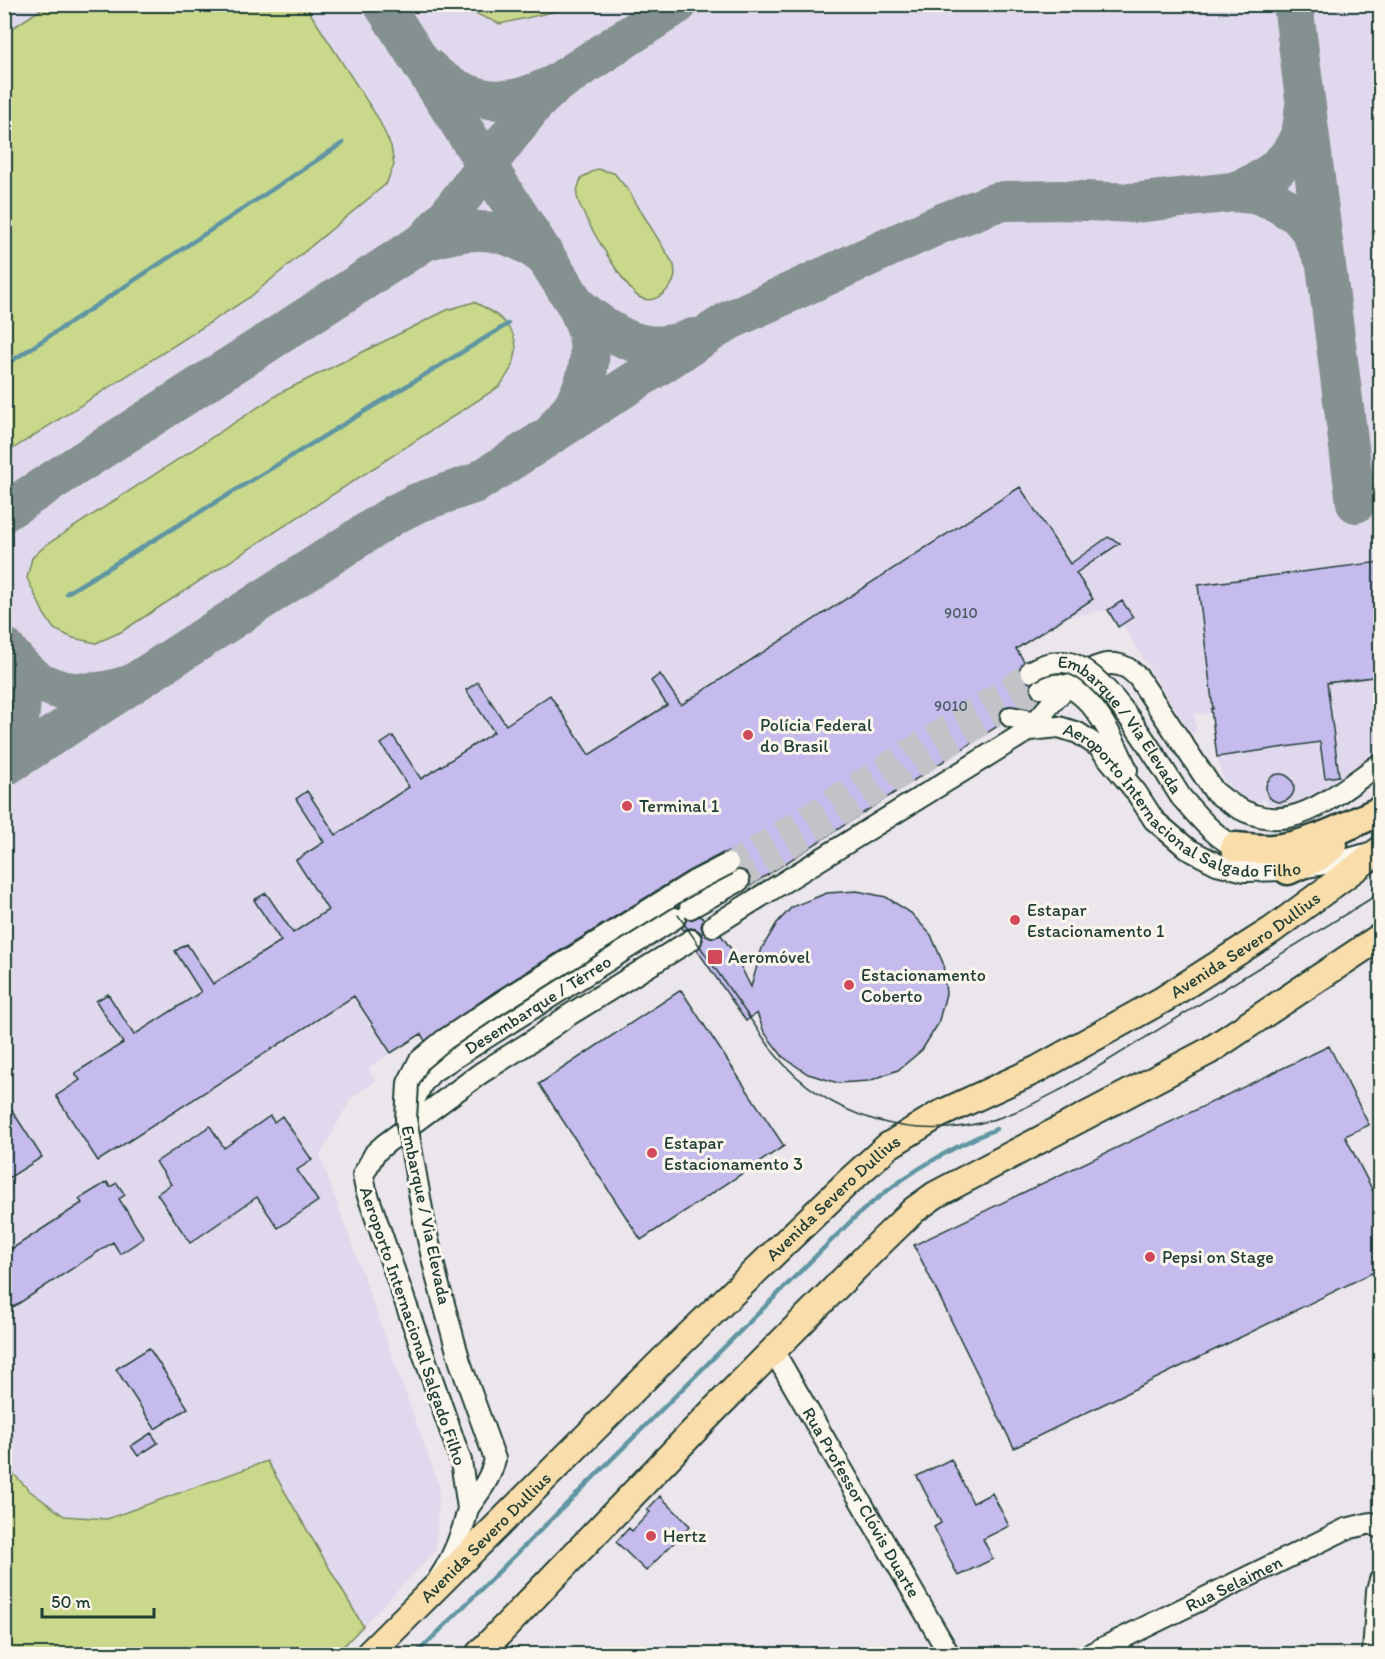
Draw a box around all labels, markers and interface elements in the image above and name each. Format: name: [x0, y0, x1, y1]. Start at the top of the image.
house number: 9010: [944, 604, 978, 622]
street label: Embarque / Via Elevada: [1057, 651, 1187, 798]
house number: 9010: [934, 697, 968, 715]
place label: Polícia Federal do Brasil: [760, 714, 872, 757]
street label: Aeroporto Internacional Salgado Filho: [1061, 718, 1303, 882]
marker: Polícia Federal do Brasil: [741, 728, 755, 742]
place label: Terminal 1: [639, 795, 719, 817]
marker: Terminal 1: [620, 799, 634, 813]
street label: Avenida Severo Dullius: [1166, 887, 1325, 1003]
place label: Estapar Estacionamento 1: [1027, 899, 1164, 942]
marker: Estapar Estacionamento 1: [1008, 913, 1022, 927]
place label: Aeromóvel: [728, 946, 810, 968]
marker: Aeromóvel: [706, 948, 724, 966]
street label: Desembarque / Térreo: [460, 950, 615, 1060]
place label: Estacionamento Coberto: [861, 964, 986, 1007]
marker: Estacionamento Coberto: [842, 978, 856, 992]
street label: Embarque / Via Elevada: [396, 1123, 456, 1307]
street label: Avenida Severo Dullius: [761, 1130, 905, 1266]
place label: Estapar Estacionamento 3: [664, 1132, 803, 1175]
marker: Estapar Estacionamento 3: [645, 1146, 659, 1160]
street label: Aeroporto Internacional Salgado Filho: [355, 1184, 471, 1468]
place label: Pepsi on Stage: [1162, 1246, 1274, 1268]
marker: Pepsi on Stage: [1143, 1250, 1157, 1264]
street label: Rua Professor Clóvis Duarte: [797, 1403, 925, 1601]
street label: Avenida Severo Dullius: [416, 1467, 556, 1607]
place label: Hertz: [663, 1525, 707, 1547]
marker: Hertz: [644, 1529, 658, 1543]
street label: Rua Selaimen: [1182, 1551, 1286, 1617]
scale bar: [42, 1581, 154, 1619]
text: 50 m: [51, 1591, 91, 1613]

